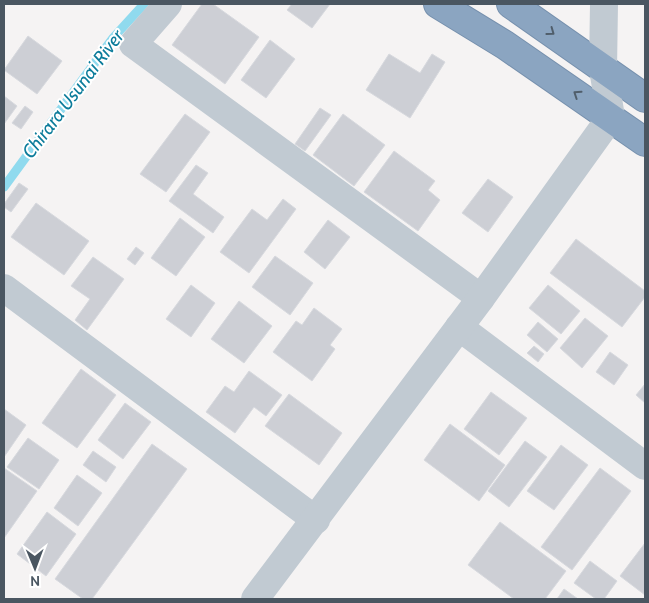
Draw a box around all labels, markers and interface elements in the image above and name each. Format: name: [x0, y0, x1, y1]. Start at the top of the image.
water label: Chirara Usunai River: [17, 24, 129, 163]
one-way arrow: [545, 26, 554, 34]
one-way arrow: [573, 91, 582, 100]
north arrow: [10, 543, 60, 593]
text: N: [30, 572, 40, 590]

